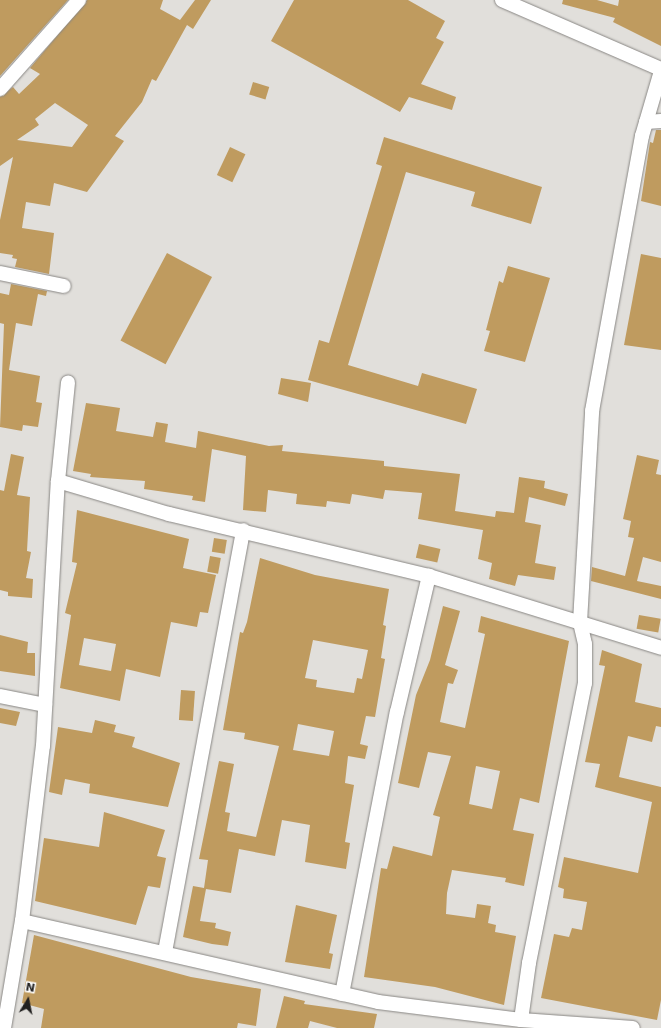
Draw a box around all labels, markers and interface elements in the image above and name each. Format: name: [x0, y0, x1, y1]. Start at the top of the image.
north arrow: [8, 980, 48, 1020]
text: N: [25, 980, 36, 995]

